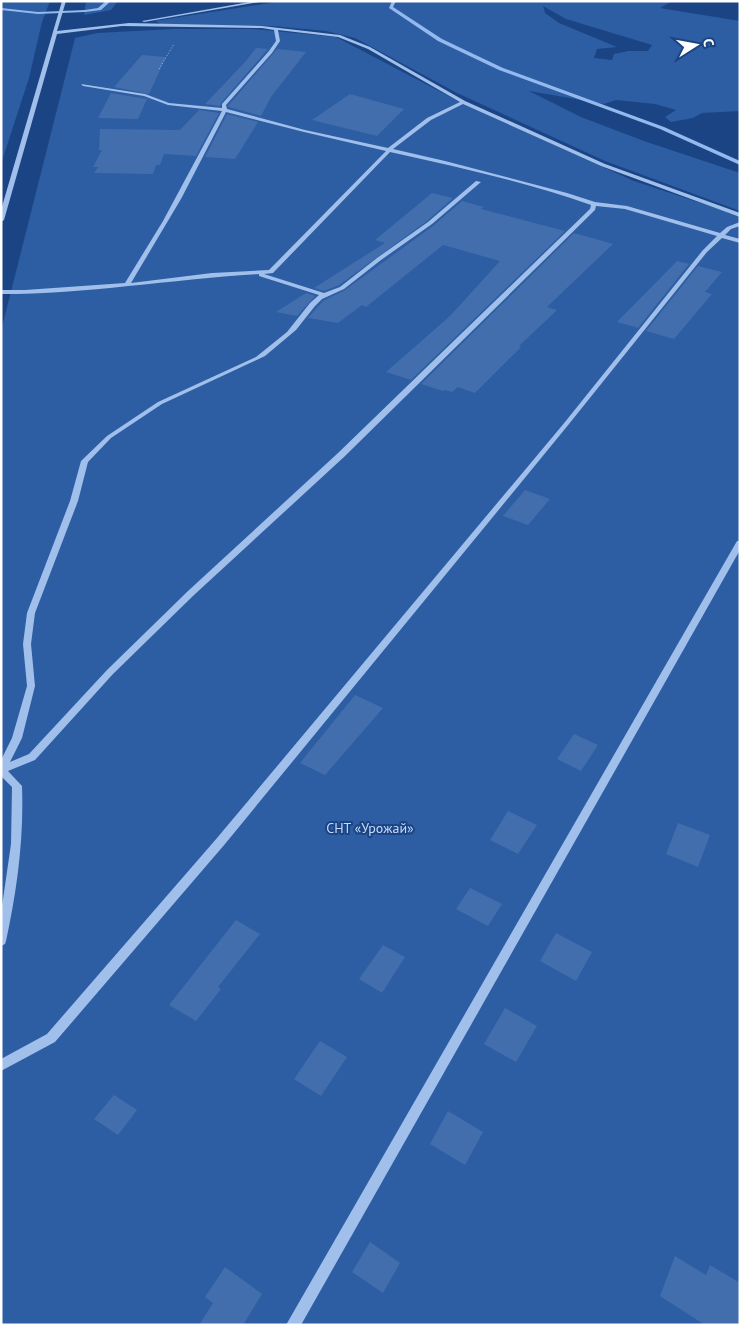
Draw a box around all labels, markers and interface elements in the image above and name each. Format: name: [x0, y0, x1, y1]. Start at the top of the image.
north arrow: [671, 20, 721, 70]
text: С: [699, 37, 718, 48]
park label: СНТ «Урожай»: [326, 819, 414, 837]

